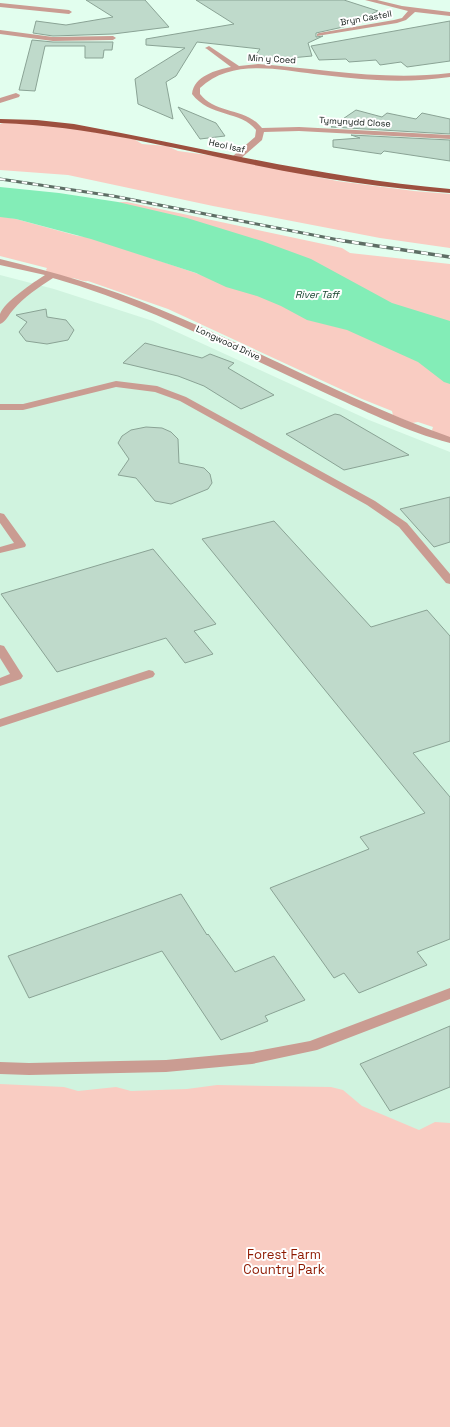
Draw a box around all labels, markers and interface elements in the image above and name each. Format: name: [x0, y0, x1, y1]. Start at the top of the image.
street label: Bryn Castell: [339, 8, 393, 28]
street label: Min y Coed: [248, 52, 297, 66]
street label: Tymynydd Close: [319, 114, 391, 130]
street label: Heol Isaf: [208, 136, 246, 156]
water label: River Taff: [295, 288, 340, 301]
street label: Longwood Drive: [194, 323, 262, 363]
park label: Forest Farm Country Park: [243, 1246, 325, 1278]

